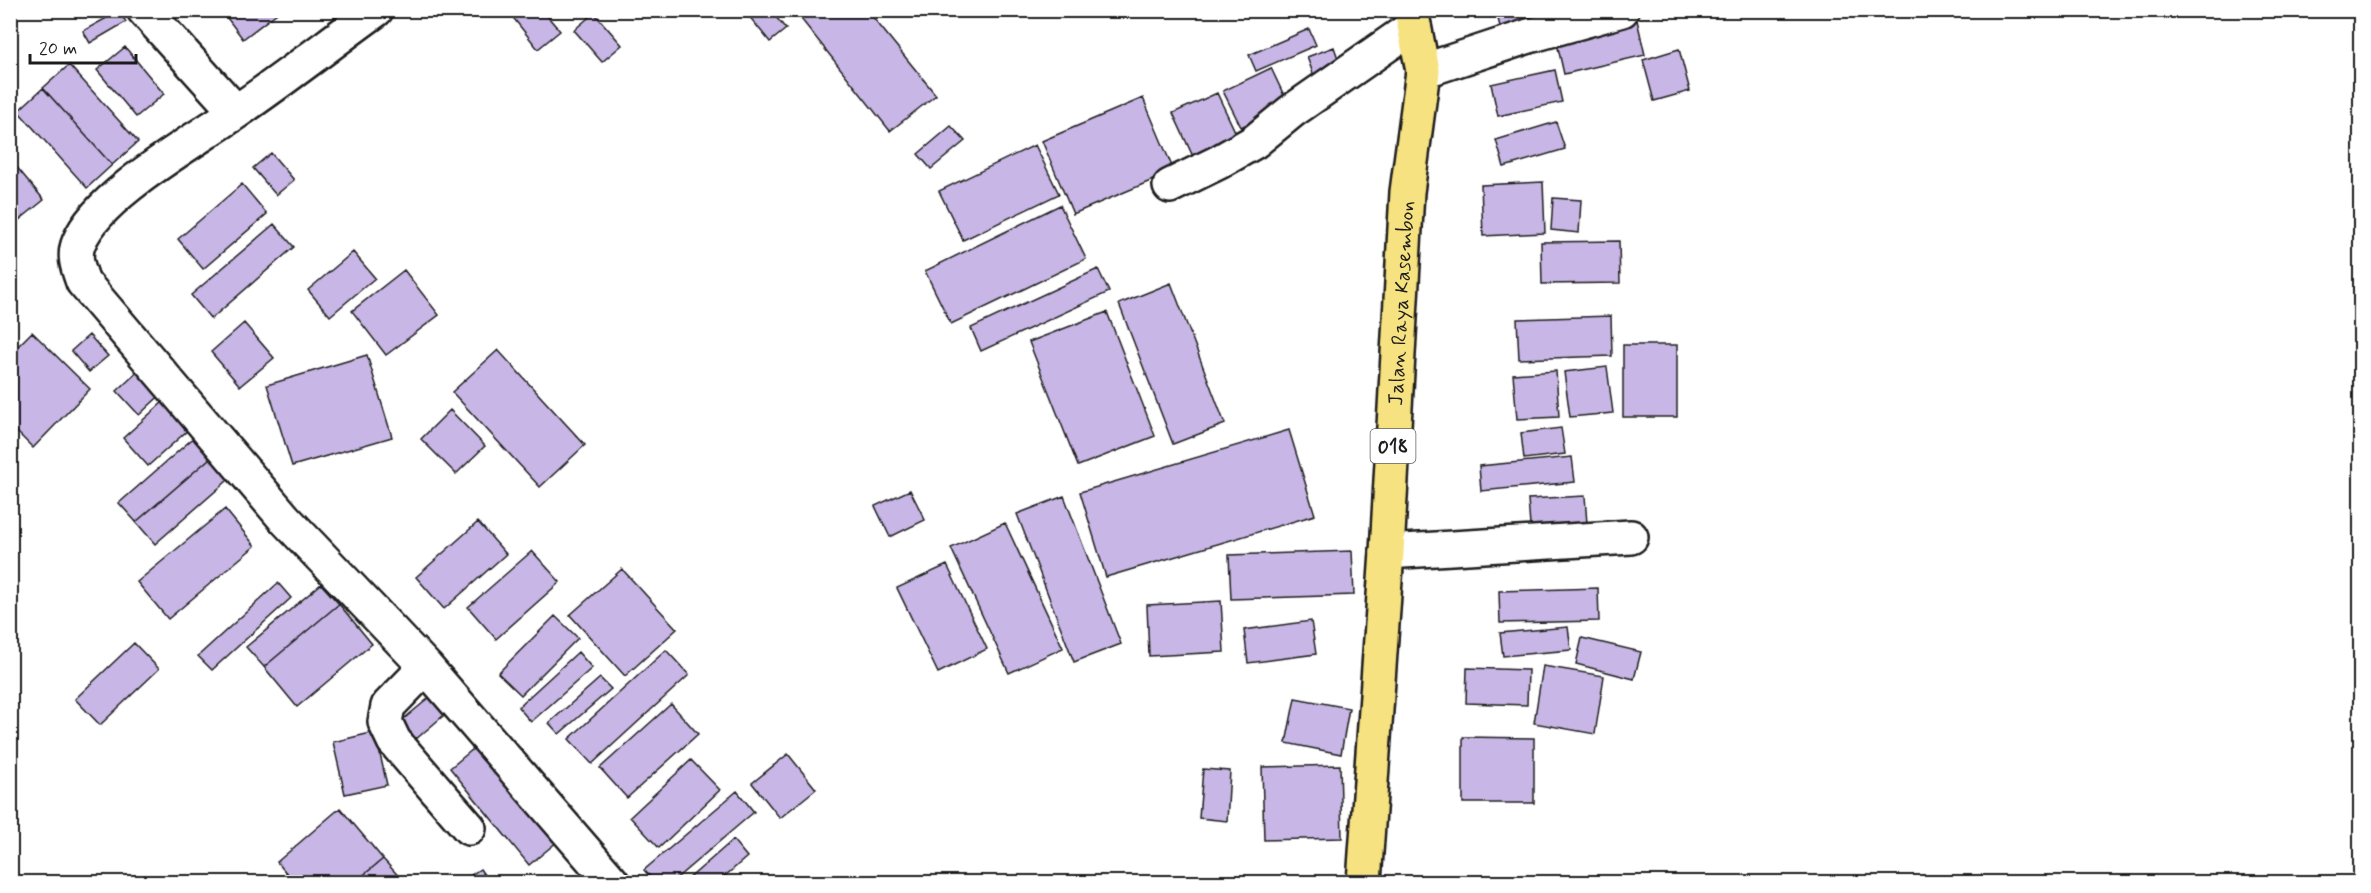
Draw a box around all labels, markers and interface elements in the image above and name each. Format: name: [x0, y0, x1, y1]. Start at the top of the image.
scale bar: [30, 27, 136, 65]
text: 20 m: [39, 37, 77, 61]
street label: Jalan Raya Kasembon: [1382, 200, 1421, 406]
road number: 018: [1370, 429, 1416, 463]

